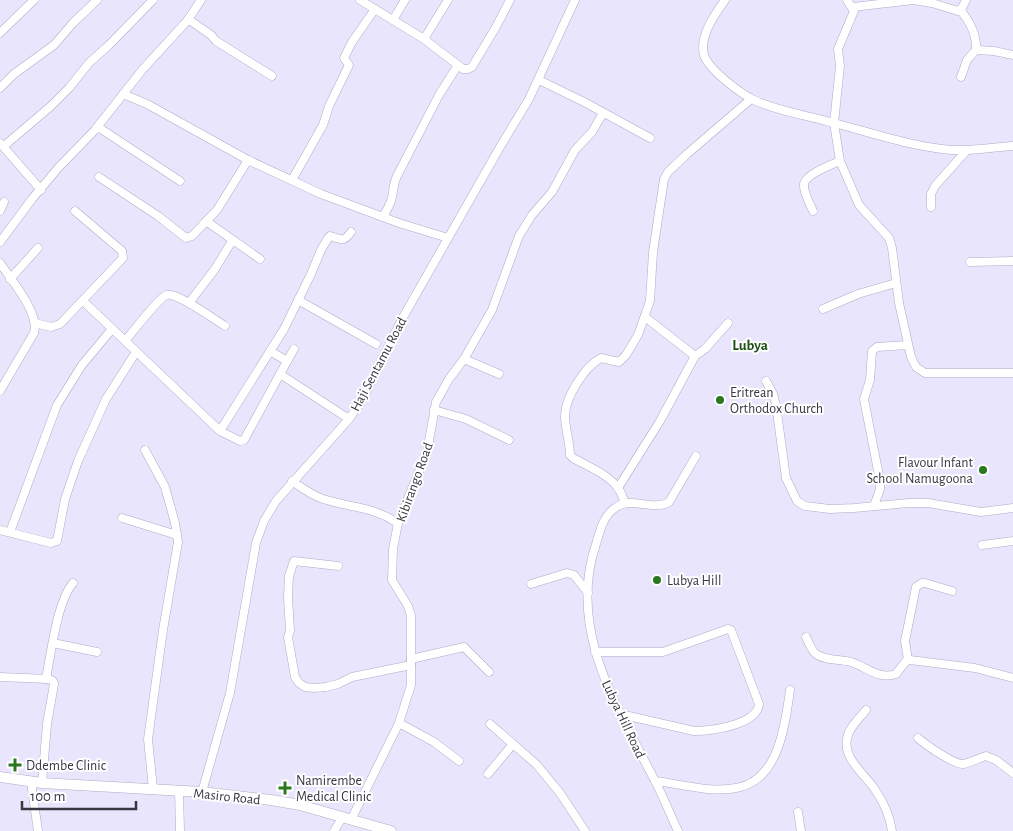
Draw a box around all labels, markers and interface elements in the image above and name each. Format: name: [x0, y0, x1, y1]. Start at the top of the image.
street label: Haji Sentamu Road: [348, 315, 410, 414]
district label: Lubya: [732, 338, 768, 353]
place label: Eritrean Orthodox Church: [730, 386, 823, 416]
marker: Eritrean Orthodox Church: [714, 394, 726, 406]
street label: Kibirango Road: [394, 441, 436, 524]
place label: Flavour Infant School Namugoona: [866, 456, 974, 486]
marker: Flavour Infant School Namugoona: [977, 464, 989, 476]
marker: Lubya Hill: [651, 574, 663, 586]
place label: Lubya Hill: [667, 574, 721, 588]
street label: Lubya Hill Road: [599, 678, 647, 761]
marker: Ddembe Clinic: [8, 758, 22, 772]
place label: Ddembe Clinic: [26, 759, 107, 773]
place label: Namirembe Medical Clinic: [296, 774, 372, 804]
scale bar: [22, 778, 136, 810]
marker: Namirembe Medical Clinic: [278, 781, 292, 795]
street label: Masiro Road: [193, 787, 261, 807]
text: 100 m: [30, 789, 65, 804]

